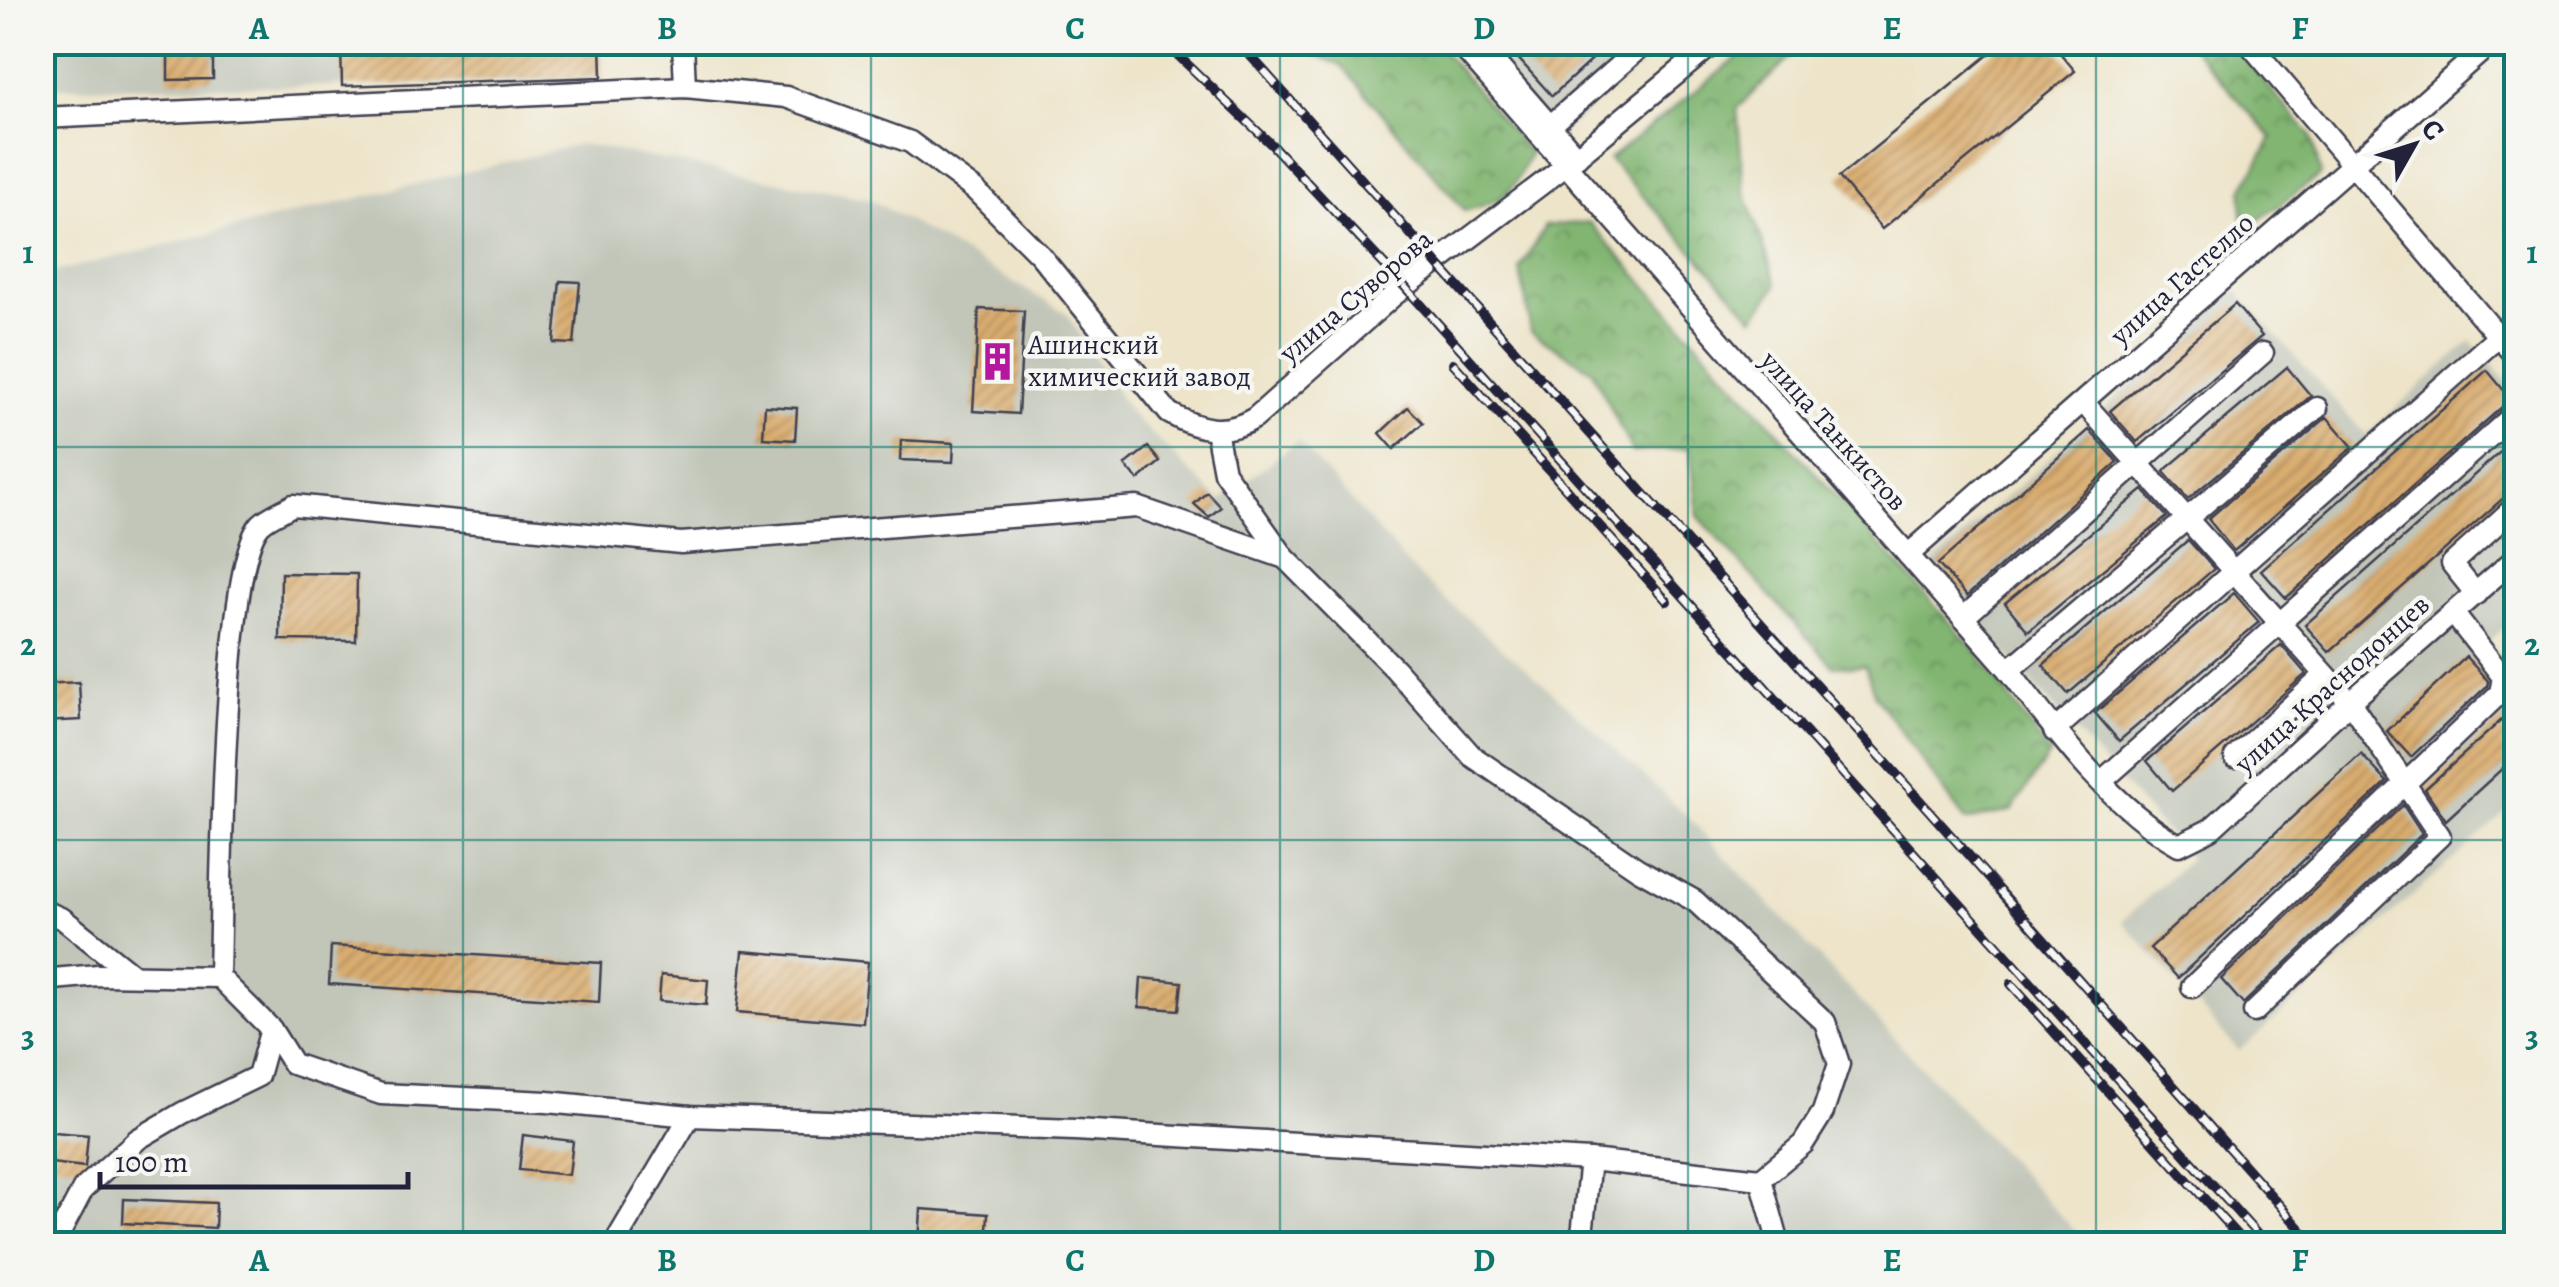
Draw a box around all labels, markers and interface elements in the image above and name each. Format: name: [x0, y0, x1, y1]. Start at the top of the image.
text: A: [248, 6, 270, 50]
text: B: [657, 6, 677, 50]
text: C: [1065, 6, 1085, 50]
text: D: [1473, 6, 1495, 50]
text: E: [1882, 6, 1902, 50]
text: F: [2292, 6, 2309, 50]
north arrow: [2364, 95, 2464, 195]
text: С: [2412, 111, 2453, 149]
street label: улица Гастелло: [2101, 204, 2262, 354]
street label: улица Суворова: [1270, 220, 1441, 372]
text: 1: [22, 230, 34, 274]
text: 1: [2526, 230, 2538, 274]
place label: Ашинский химический завод: [1027, 326, 1251, 396]
building icon: Ашинский химический завод: [977, 340, 1019, 382]
street label: улица Танкистов: [1751, 342, 1916, 519]
street label: улица Краснодонцев: [2225, 586, 2438, 783]
text: 2: [20, 622, 36, 666]
text: 2: [2524, 622, 2540, 666]
text: 3: [21, 1014, 35, 1058]
text: 3: [2525, 1014, 2539, 1058]
scale bar: [100, 1127, 408, 1189]
text: 100 m: [115, 1142, 188, 1182]
text: A: [248, 1238, 270, 1282]
text: B: [657, 1238, 677, 1282]
text: C: [1065, 1238, 1085, 1282]
text: D: [1473, 1238, 1495, 1282]
text: E: [1882, 1238, 1902, 1282]
text: F: [2292, 1238, 2309, 1282]

